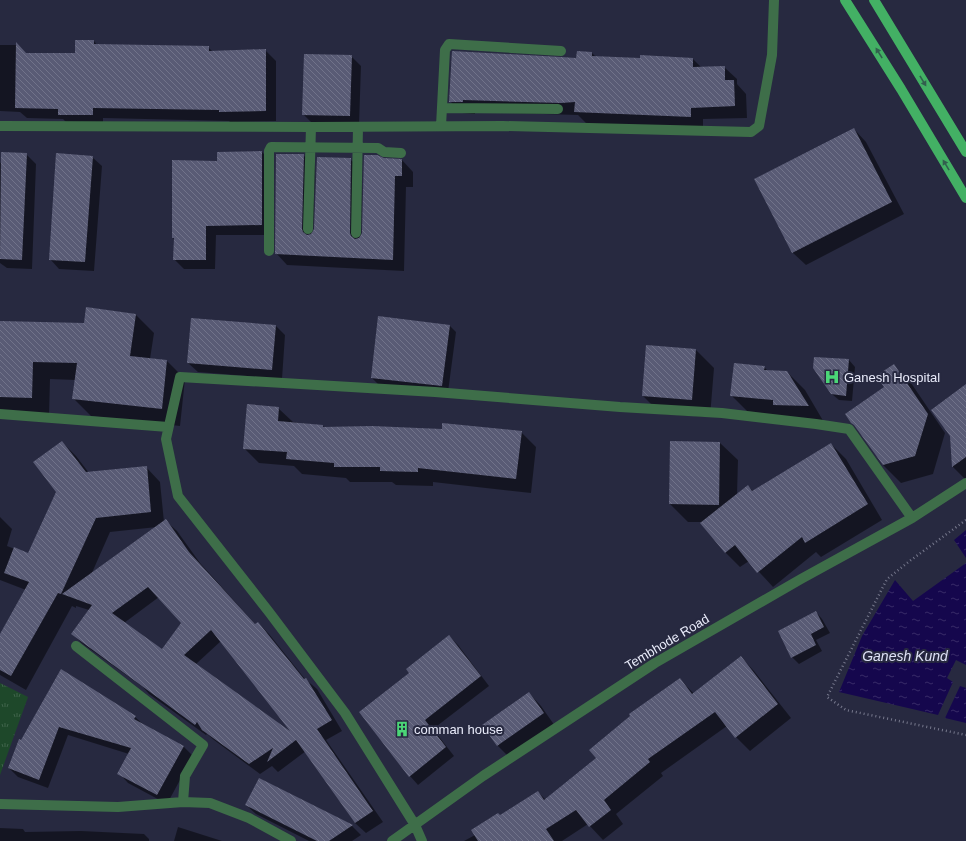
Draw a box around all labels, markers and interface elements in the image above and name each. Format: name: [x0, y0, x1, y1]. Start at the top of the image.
one-way arrow: [875, 48, 882, 59]
one-way arrow: [920, 75, 927, 87]
one-way arrow: [942, 160, 950, 170]
hospital icon: Ganesh Hospital: [823, 368, 841, 386]
place label: Ganesh Hospital: [844, 370, 940, 385]
street label: Tembhode Road: [622, 611, 712, 673]
water label: Ganesh Kund: [862, 648, 949, 664]
building icon: comman house: [393, 720, 411, 738]
place label: comman house: [414, 722, 503, 737]

